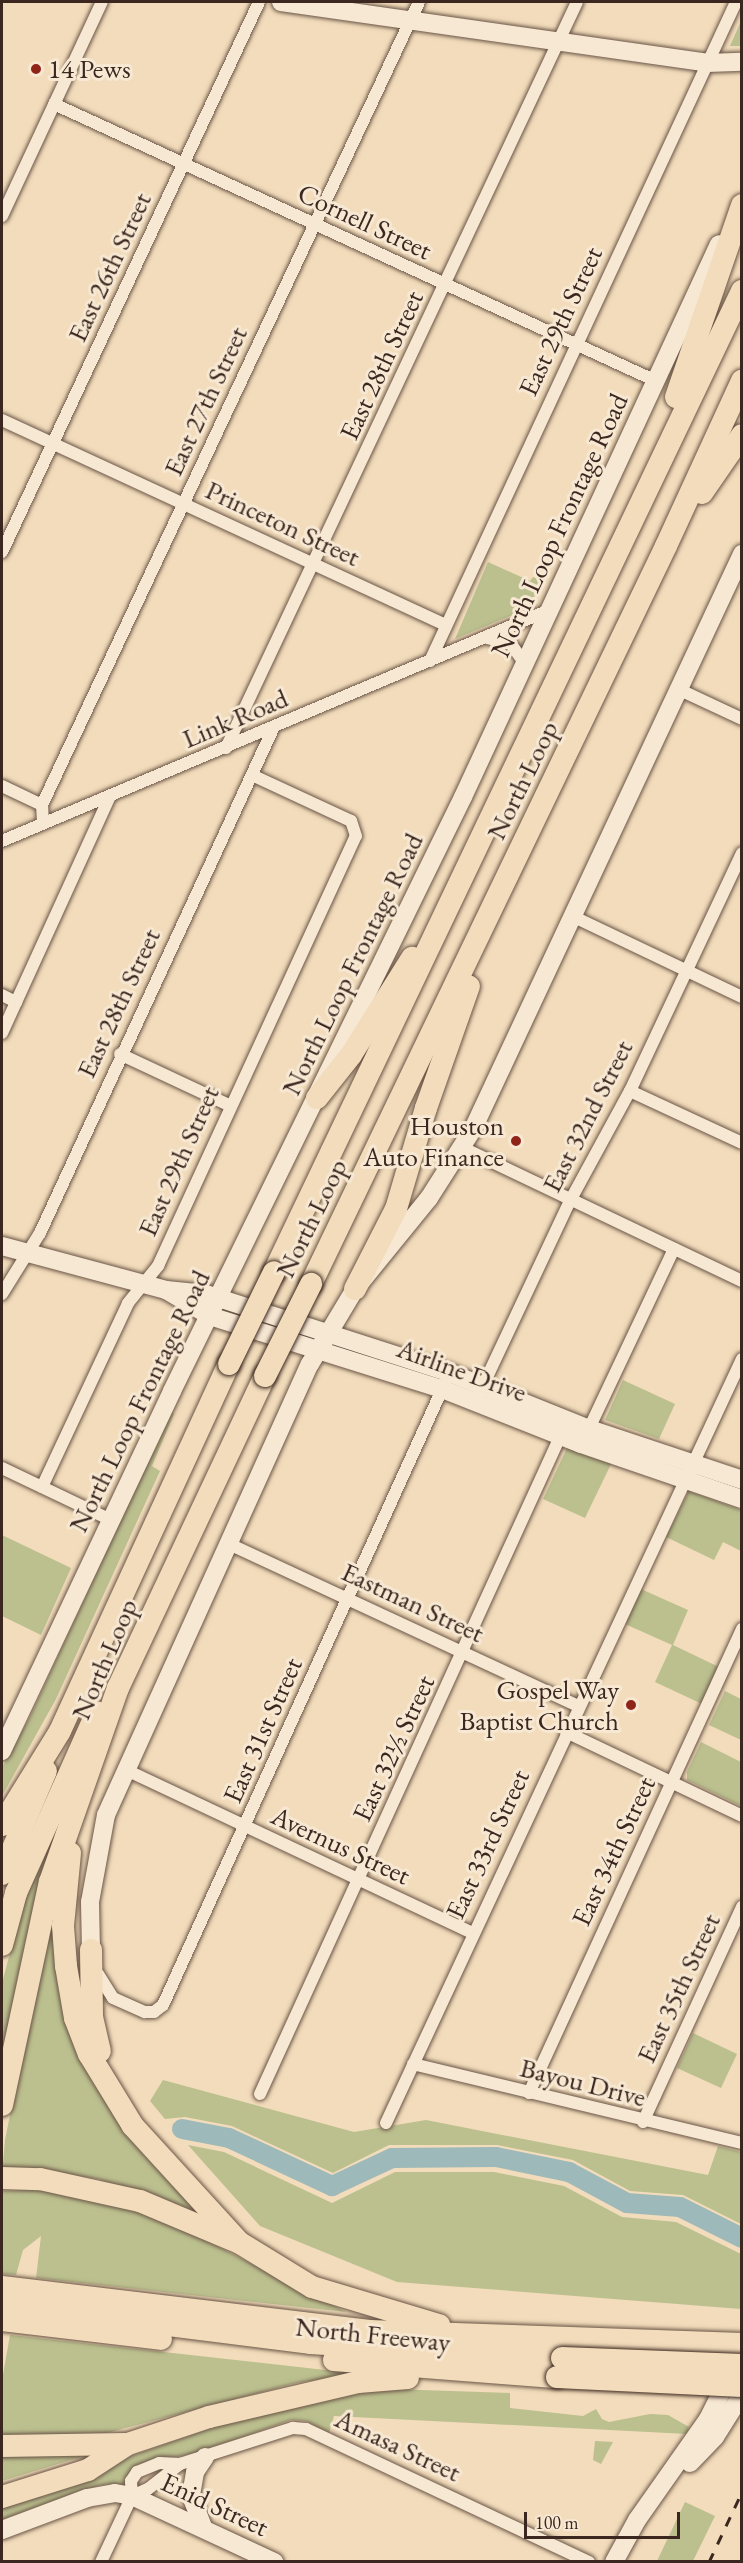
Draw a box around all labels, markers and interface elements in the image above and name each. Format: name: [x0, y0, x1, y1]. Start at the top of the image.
place label: 14 Pews: [48, 53, 131, 85]
marker: 14 Pews: [29, 62, 43, 76]
street label: Cornell Street: [293, 176, 437, 266]
street label: East 26th Street: [60, 187, 158, 347]
street label: East 29th Street: [511, 241, 609, 401]
street label: East 28th Street: [332, 285, 430, 445]
street label: East 27th Street: [156, 321, 254, 481]
street label: North Loop Frontage Road: [484, 388, 634, 662]
street label: Princeton Street: [201, 473, 365, 573]
street label: Link Road: [177, 681, 293, 755]
street label: North Loop: [479, 715, 565, 845]
street label: North Loop Frontage Road: [274, 828, 430, 1100]
street label: East 28th Street: [69, 923, 167, 1083]
street label: East 32nd Street: [535, 1034, 639, 1198]
street label: East 29th Street: [130, 1081, 226, 1241]
place label: Houston Auto Finance: [363, 1109, 504, 1172]
marker: Houston Auto Finance: [509, 1134, 523, 1148]
street label: North Loop: [268, 1153, 354, 1283]
street label: North Loop Frontage Road: [61, 1265, 217, 1537]
street label: Airline Drive: [393, 1332, 531, 1408]
street label: Eastman Street: [337, 1555, 489, 1649]
street label: North Loop: [64, 1594, 144, 1724]
street label: East 31st Street: [216, 1652, 308, 1808]
street label: East 32½ Street: [345, 1670, 441, 1826]
place label: Gospel Way Baptist Church: [459, 1673, 619, 1736]
marker: Gospel Way Baptist Church: [624, 1698, 638, 1712]
street label: East 33rd Street: [438, 1764, 536, 1924]
street label: East 34th Street: [564, 1771, 662, 1931]
street label: Avernus Street: [266, 1799, 416, 1891]
street label: East 35th Street: [629, 1908, 727, 2068]
street label: Bayou Drive: [517, 2051, 649, 2113]
street label: North Freeway: [294, 2310, 452, 2358]
street label: Amasa Street: [330, 2402, 466, 2488]
street label: Enid Street: [156, 2465, 274, 2543]
scale bar: [527, 2500, 683, 2538]
text: 100 m: [535, 2511, 579, 2534]

